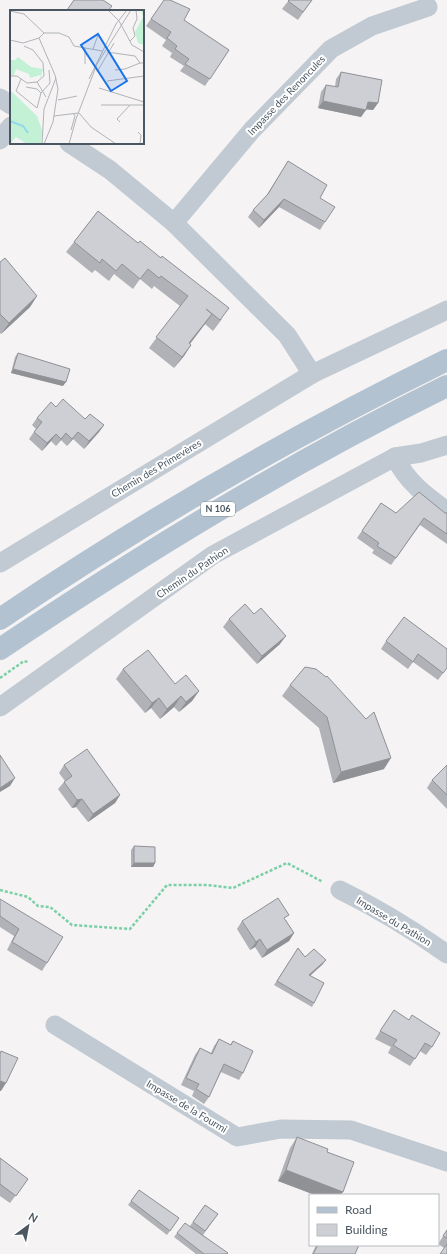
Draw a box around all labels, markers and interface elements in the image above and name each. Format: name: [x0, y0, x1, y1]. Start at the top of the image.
inset map: [10, 10, 144, 144]
street label: Impasse des Renoncules: [245, 53, 327, 137]
street label: Chemin des Primevères: [109, 436, 203, 500]
road number: N 106: [201, 502, 235, 516]
street label: Chemin du Pathion: [154, 544, 230, 600]
street label: Impasse du Pathion: [354, 894, 434, 948]
street label: Impasse de la Fourmi: [144, 1077, 230, 1135]
legend: [309, 1194, 439, 1246]
text: Road: [345, 1202, 372, 1217]
north arrow: [8, 1206, 48, 1246]
text: N: [27, 1209, 41, 1225]
text: Building: [345, 1222, 388, 1237]

